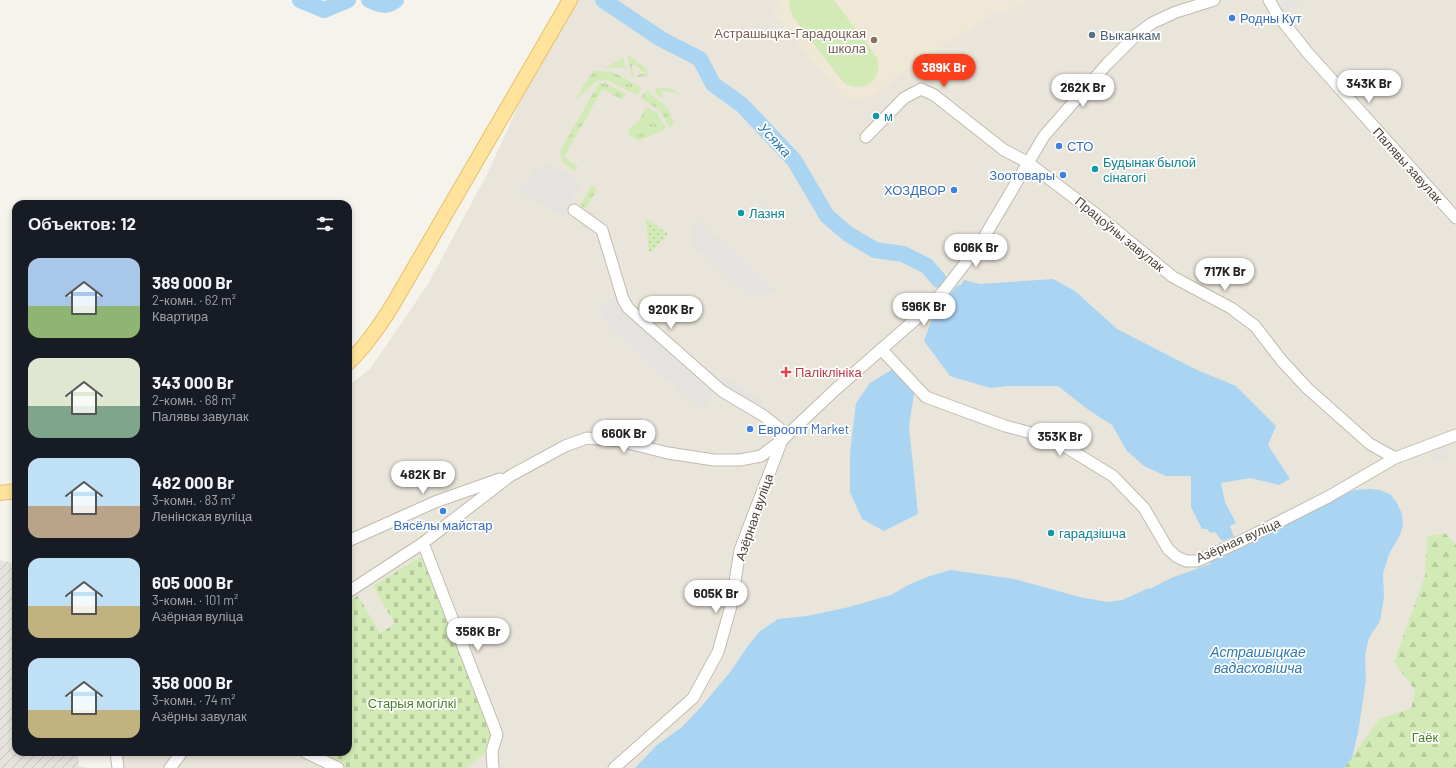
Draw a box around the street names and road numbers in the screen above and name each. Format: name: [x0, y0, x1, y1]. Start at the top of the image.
street label: Палявы завулак: [1370, 124, 1446, 206]
street label: Працоўны завулак: [1072, 193, 1168, 275]
street label: Азёрная вуліца: [732, 471, 777, 563]
street label: Азёрная вуліца: [1193, 514, 1284, 566]

